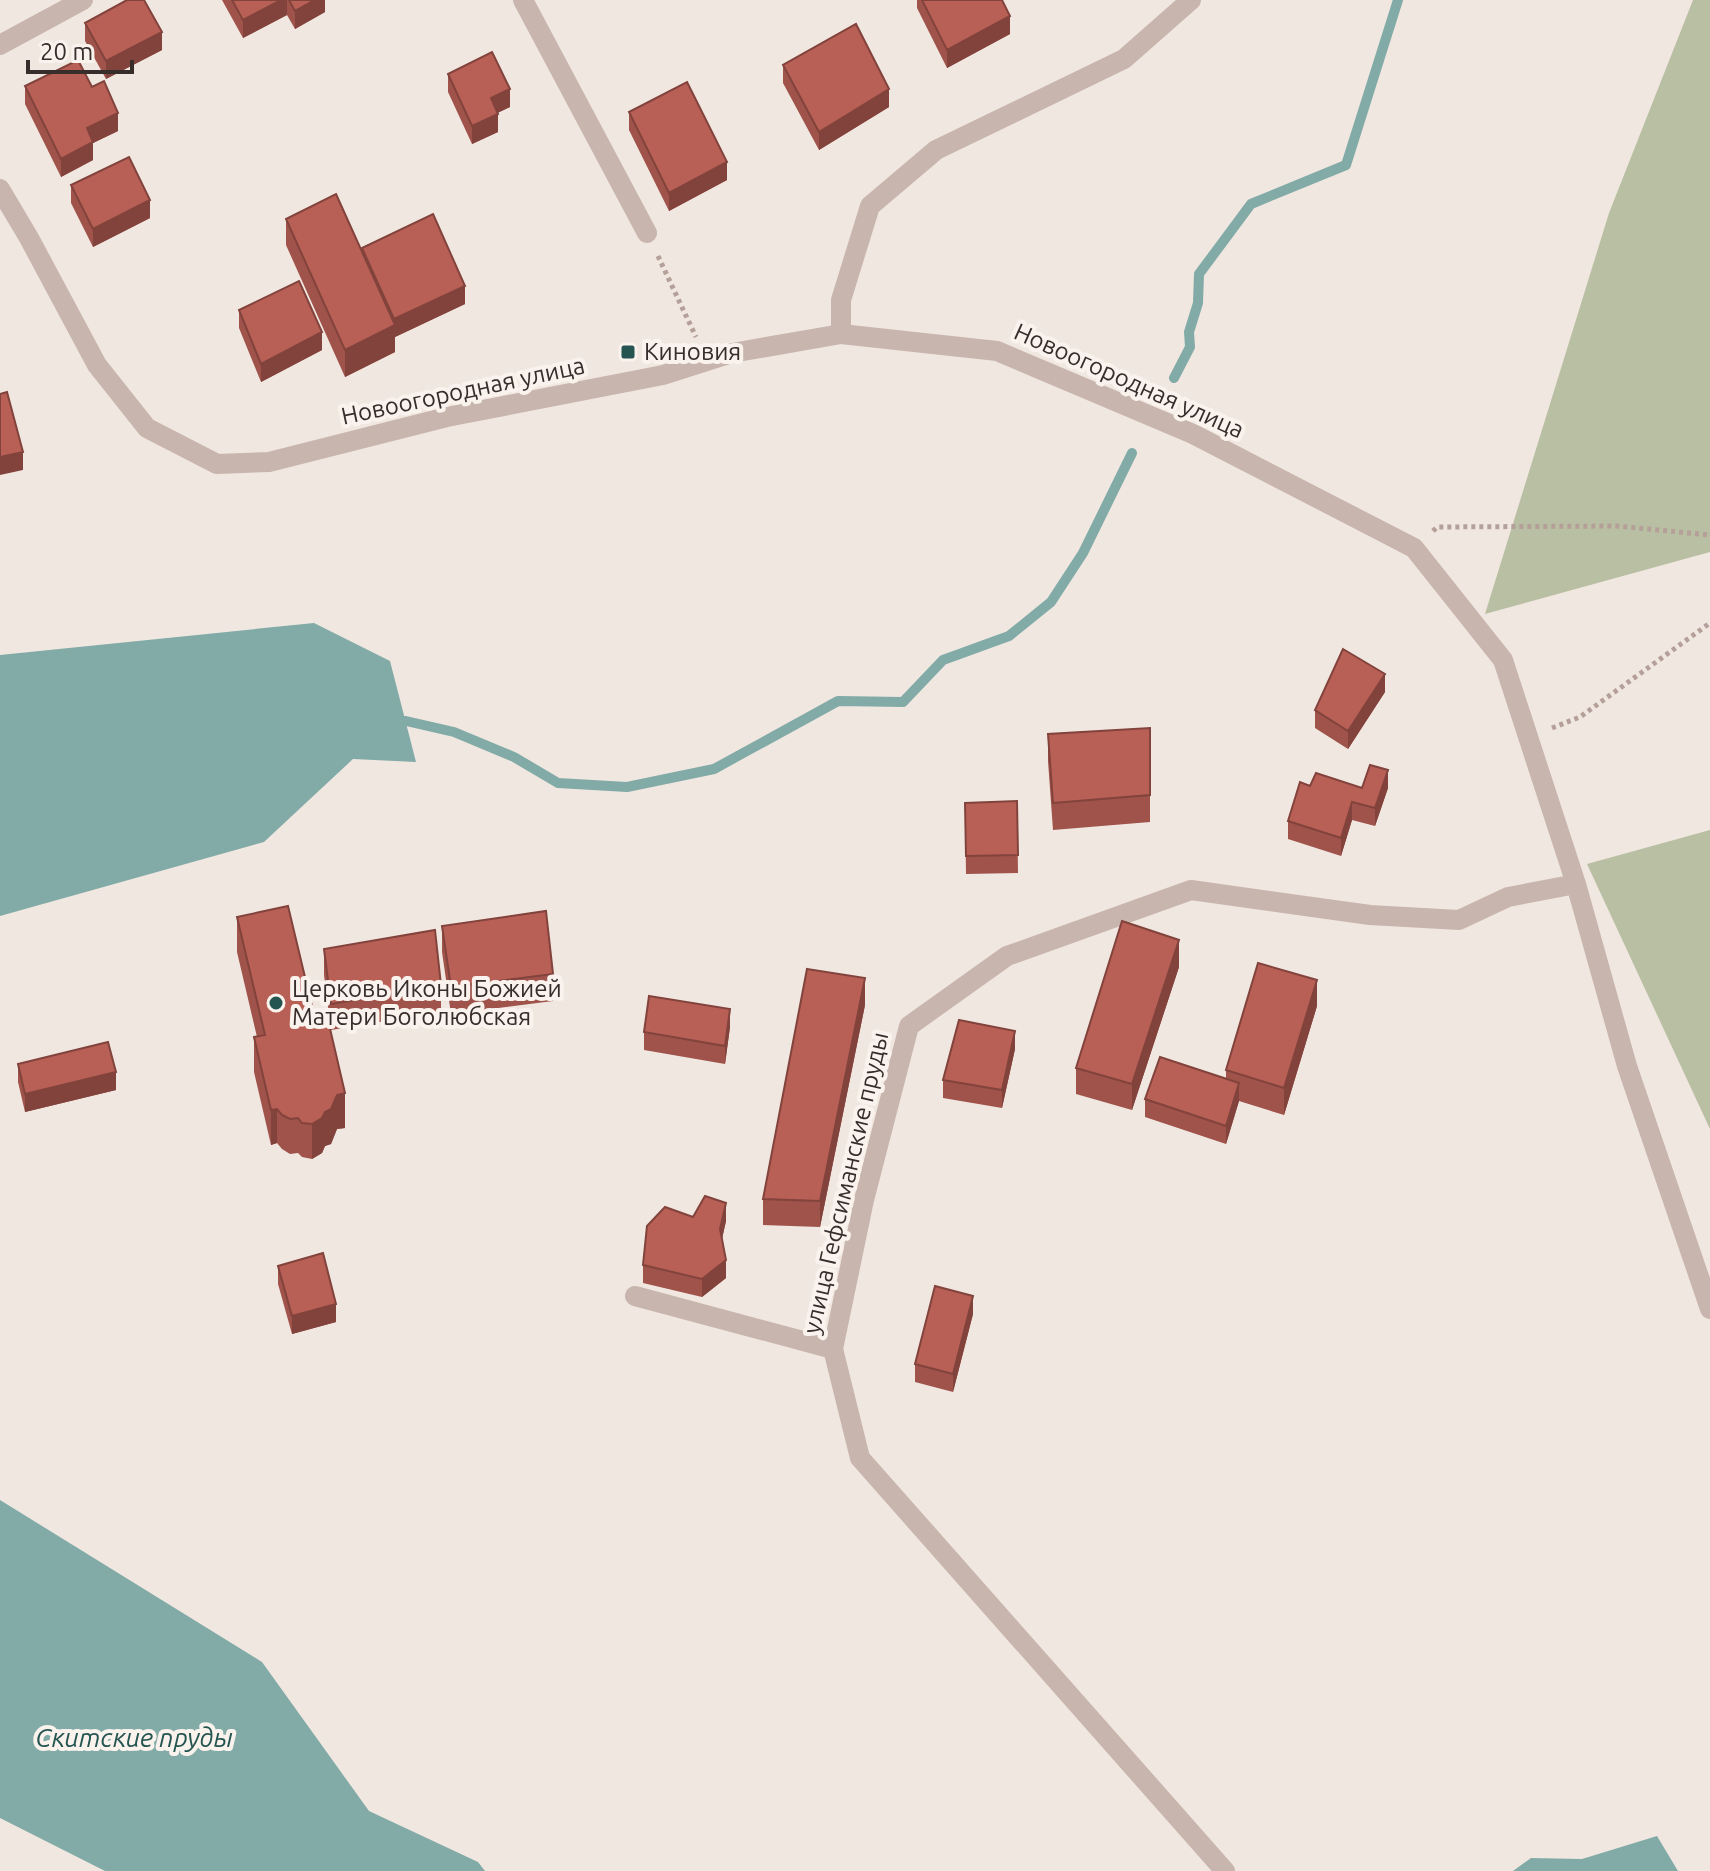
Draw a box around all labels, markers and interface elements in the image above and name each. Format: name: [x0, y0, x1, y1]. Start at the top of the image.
scale bar: [28, 24, 132, 74]
text: 20 m: [40, 38, 93, 65]
street label: Новоогородная улица: [1010, 318, 1248, 443]
place label: Киновия: [644, 338, 741, 365]
marker: Киновия: [619, 343, 637, 361]
street label: Новоогородная улица: [339, 351, 587, 430]
place label: Церковь Иконы Божией Матери Боголюбская: [292, 975, 562, 1030]
marker: Церковь Иконы Божией Матери Боголюбская: [267, 994, 285, 1012]
street label: улица Гефсиманские пруды: [798, 1029, 893, 1336]
water label: Скитские пруды: [35, 1723, 233, 1752]

